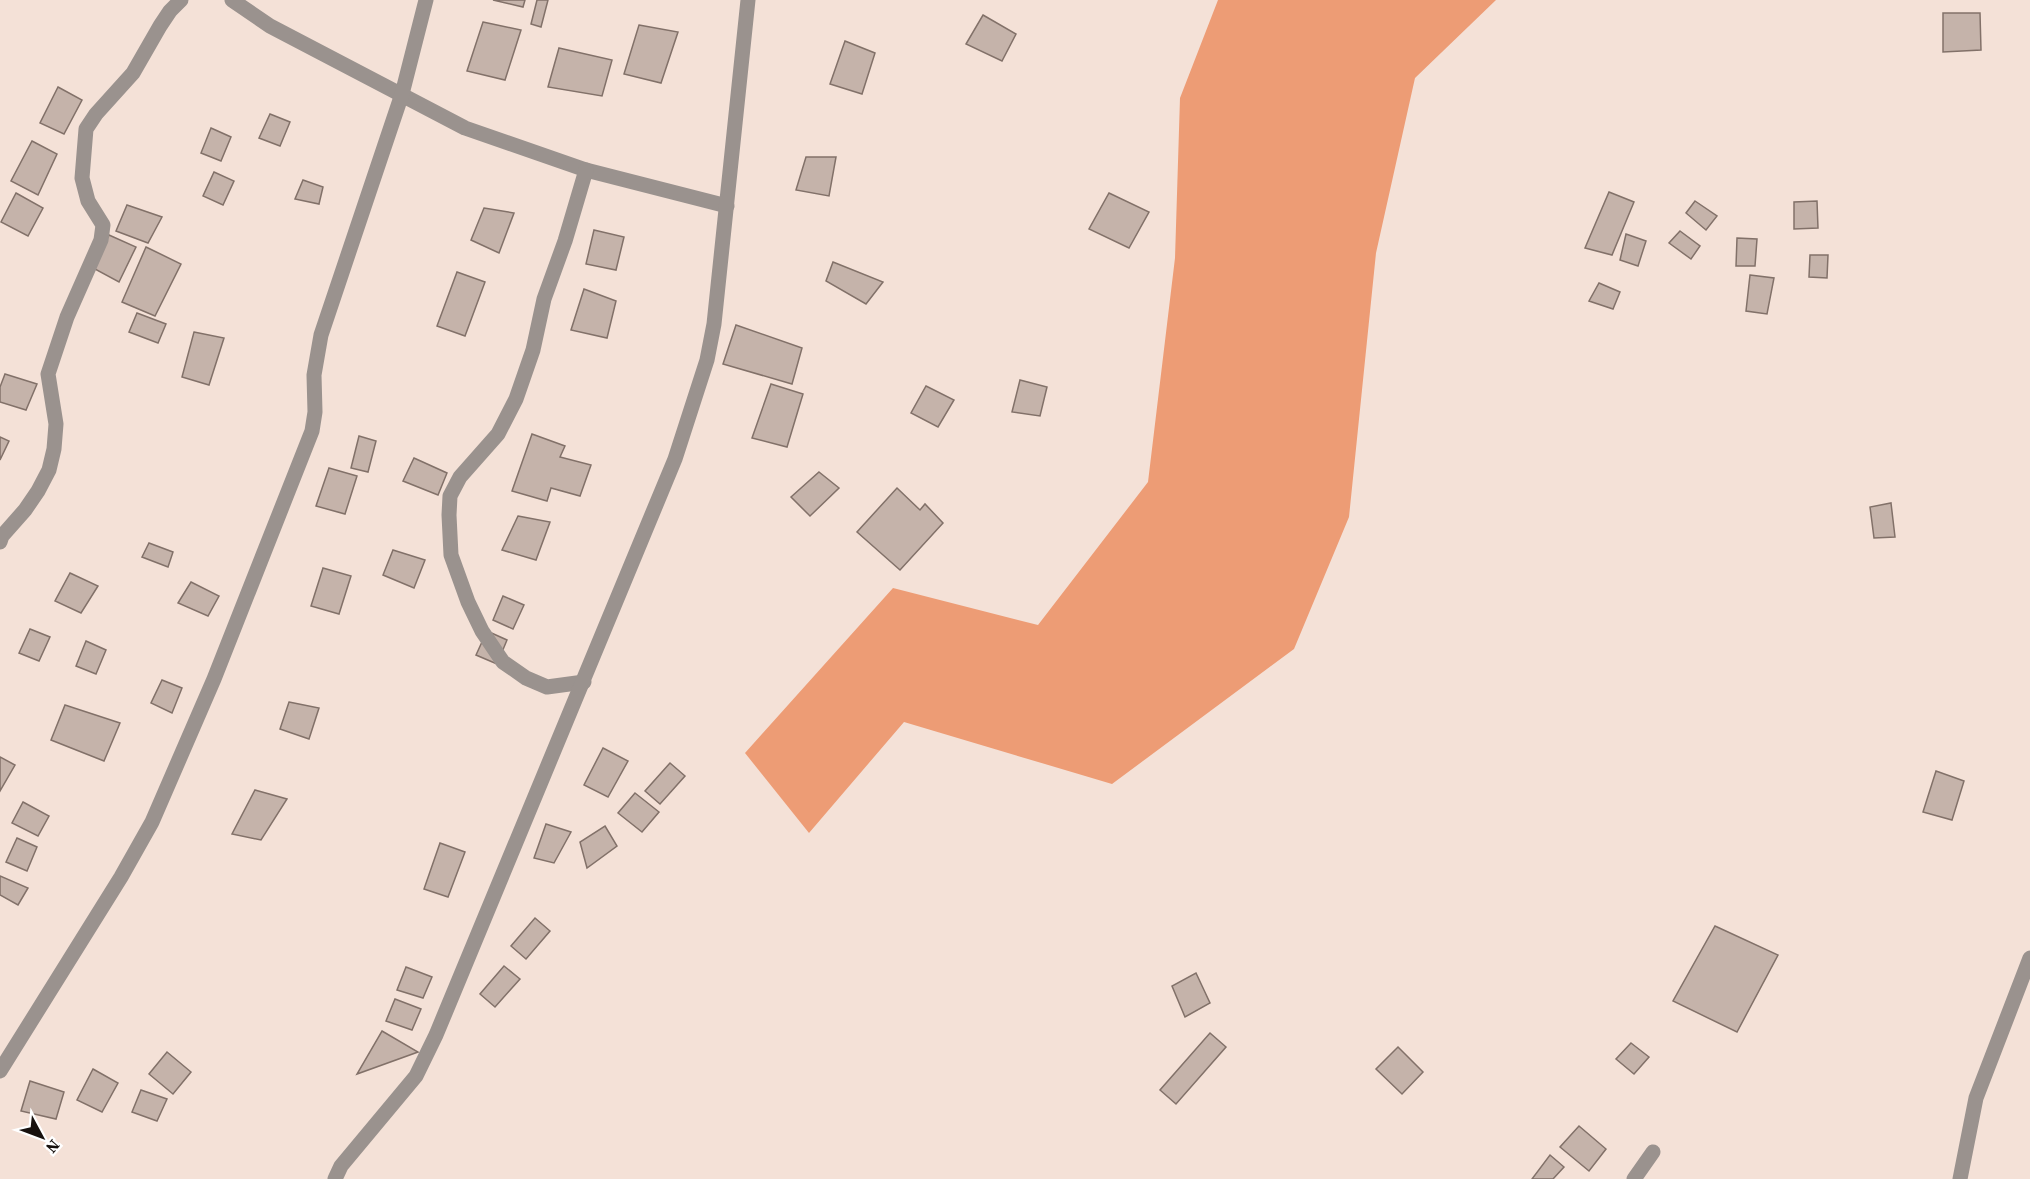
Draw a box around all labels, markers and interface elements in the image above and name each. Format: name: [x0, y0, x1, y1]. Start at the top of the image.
north arrow: [12, 1107, 72, 1167]
text: N: [41, 1135, 65, 1159]

